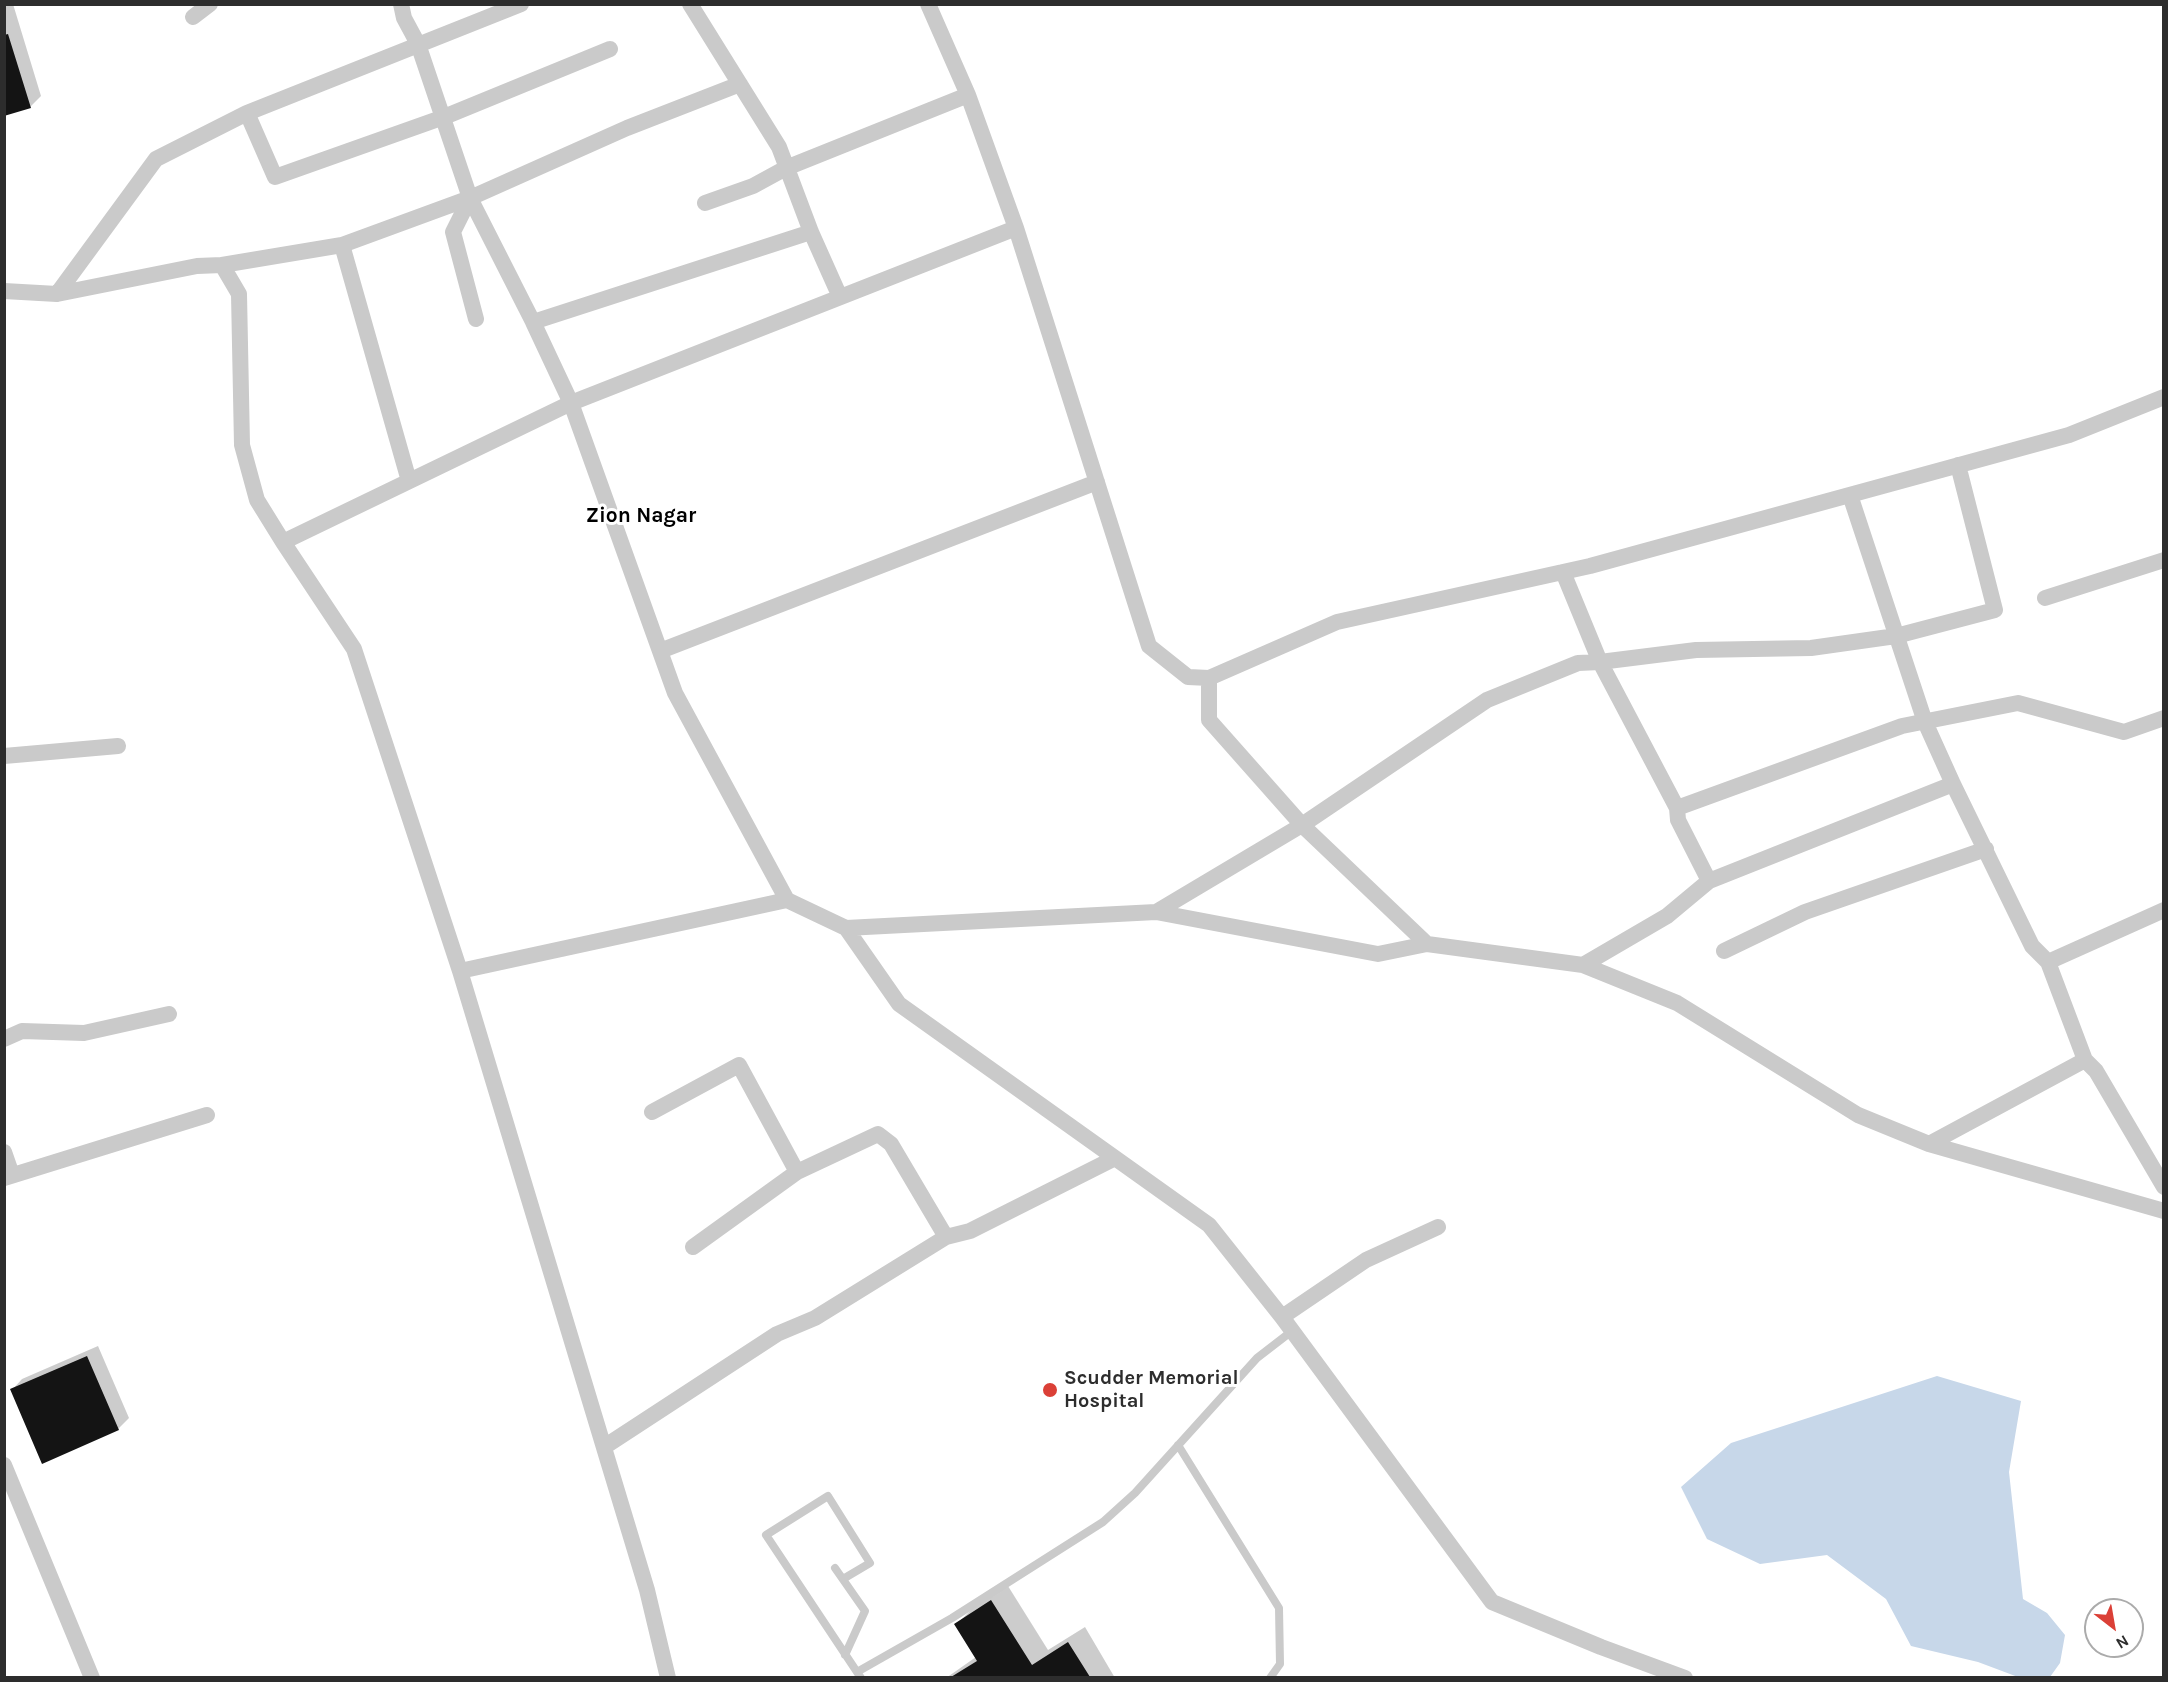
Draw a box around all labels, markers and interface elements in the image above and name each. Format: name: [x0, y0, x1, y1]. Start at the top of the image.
district label: Zion Nagar: [586, 503, 696, 529]
place label: Scudder Memorial Hospital: [1064, 1366, 1239, 1413]
marker: Scudder Memorial Hospital: [1041, 1381, 1059, 1399]
north arrow: [2084, 1598, 2144, 1658]
text: N: [2113, 1631, 2132, 1653]

